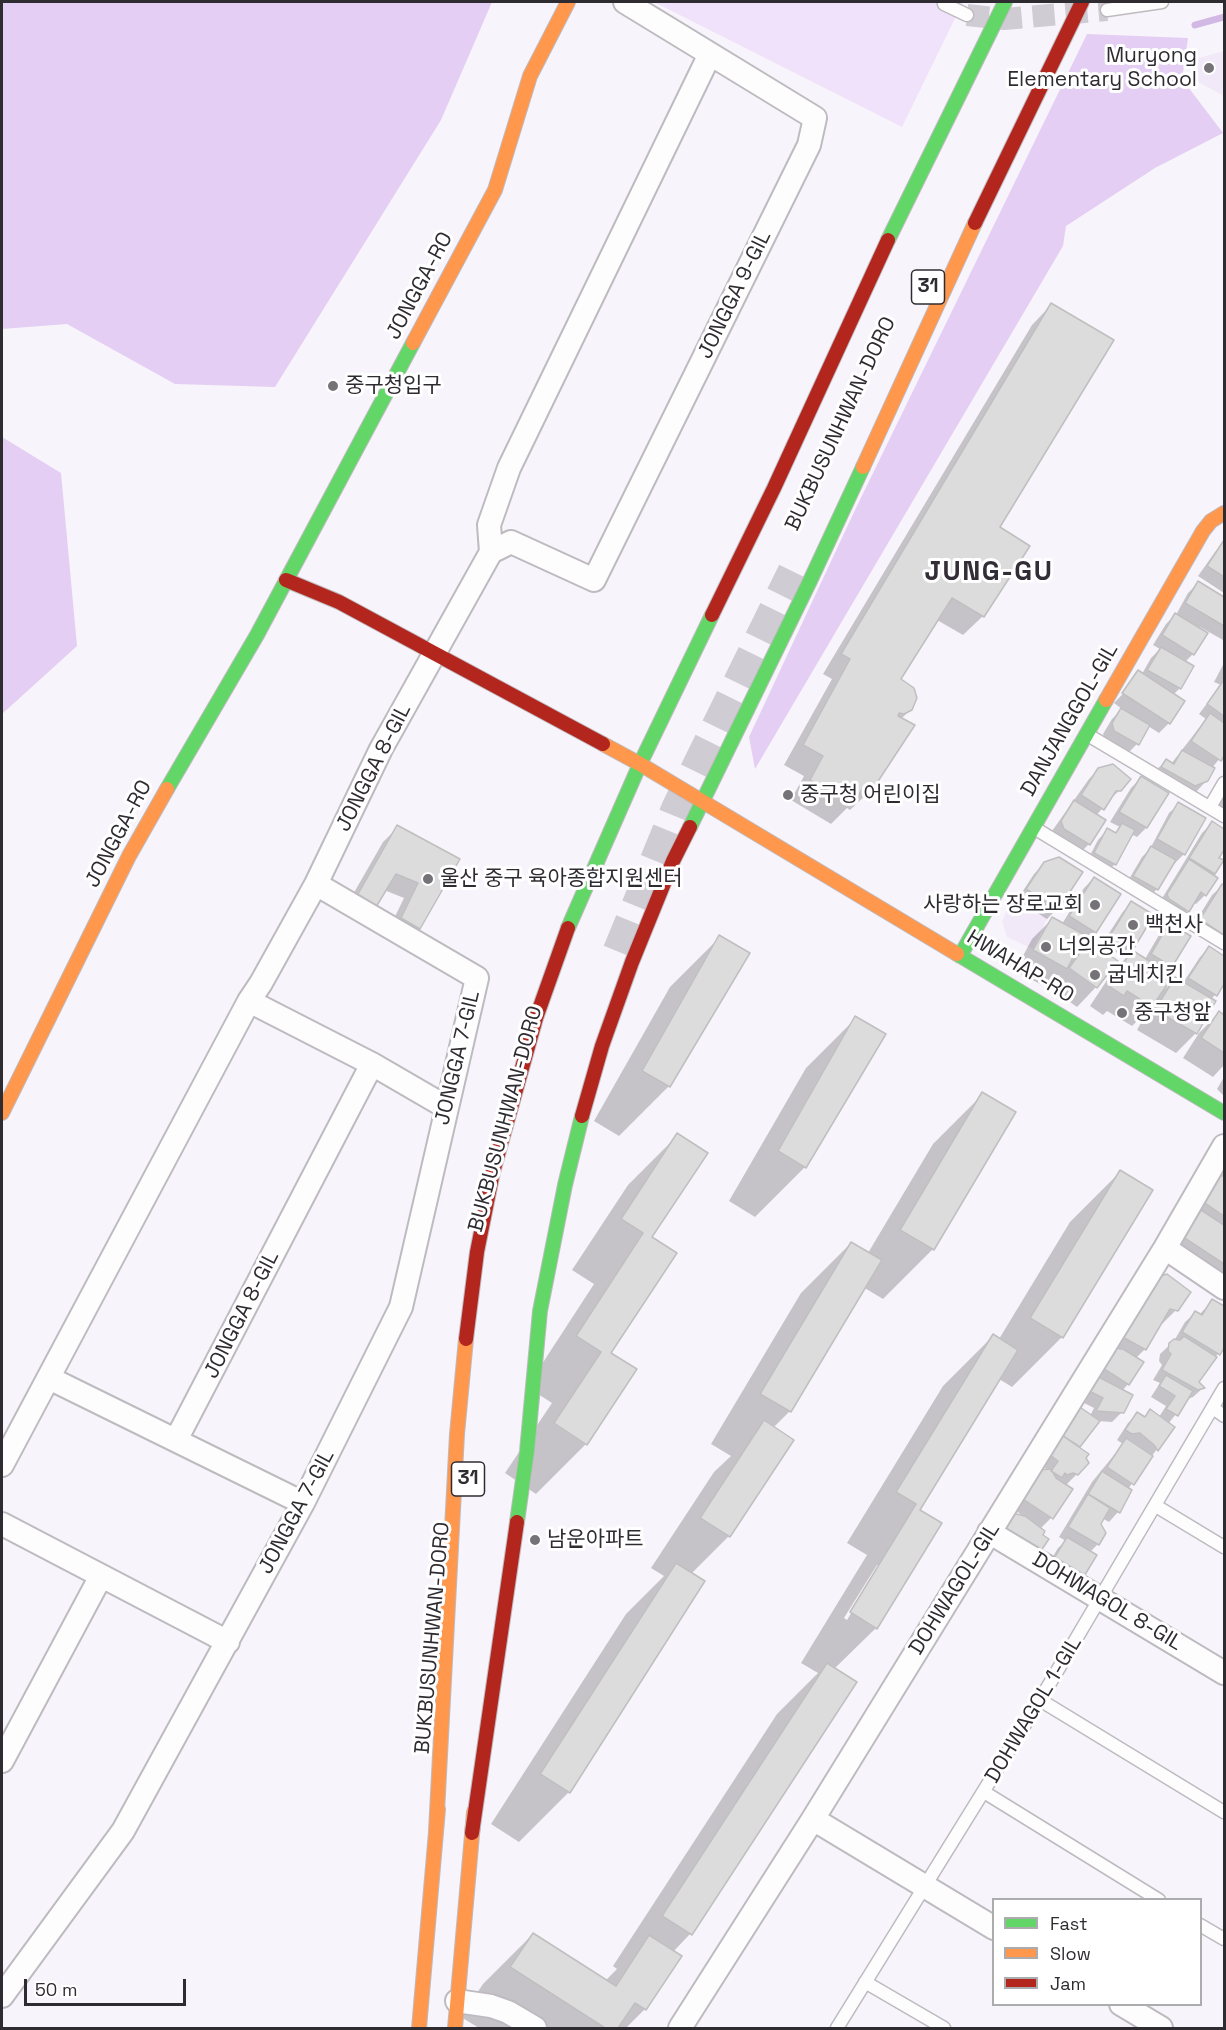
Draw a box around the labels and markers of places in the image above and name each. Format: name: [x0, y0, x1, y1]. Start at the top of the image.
place label: Muryong Elementary School: [1007, 43, 1197, 93]
marker: Muryong Elementary School: [1202, 61, 1216, 75]
place label: 중구청입구: [345, 373, 442, 399]
marker: 중구청입구: [326, 379, 340, 393]
place label: 중구청 어린이집: [800, 782, 941, 808]
marker: 중구청 어린이집: [781, 788, 795, 802]
place label: 울산 중구 육아종합지원센터: [440, 866, 683, 892]
marker: 울산 중구 육아종합지원센터: [421, 872, 435, 886]
place label: 사랑하는 장로교회: [923, 892, 1083, 918]
marker: 사랑하는 장로교회: [1088, 898, 1102, 912]
place label: 백천사: [1145, 912, 1203, 938]
marker: 백천사: [1126, 918, 1140, 932]
place label: 너의공간: [1058, 934, 1135, 960]
marker: 너의공간: [1039, 940, 1053, 954]
place label: 굽네치킨: [1107, 962, 1184, 988]
marker: 굽네치킨: [1088, 968, 1102, 982]
place label: 중구청앞: [1134, 1000, 1211, 1026]
marker: 중구청앞: [1115, 1006, 1129, 1020]
place label: 남운아파트: [547, 1527, 644, 1553]
marker: 남운아파트: [528, 1533, 542, 1547]

